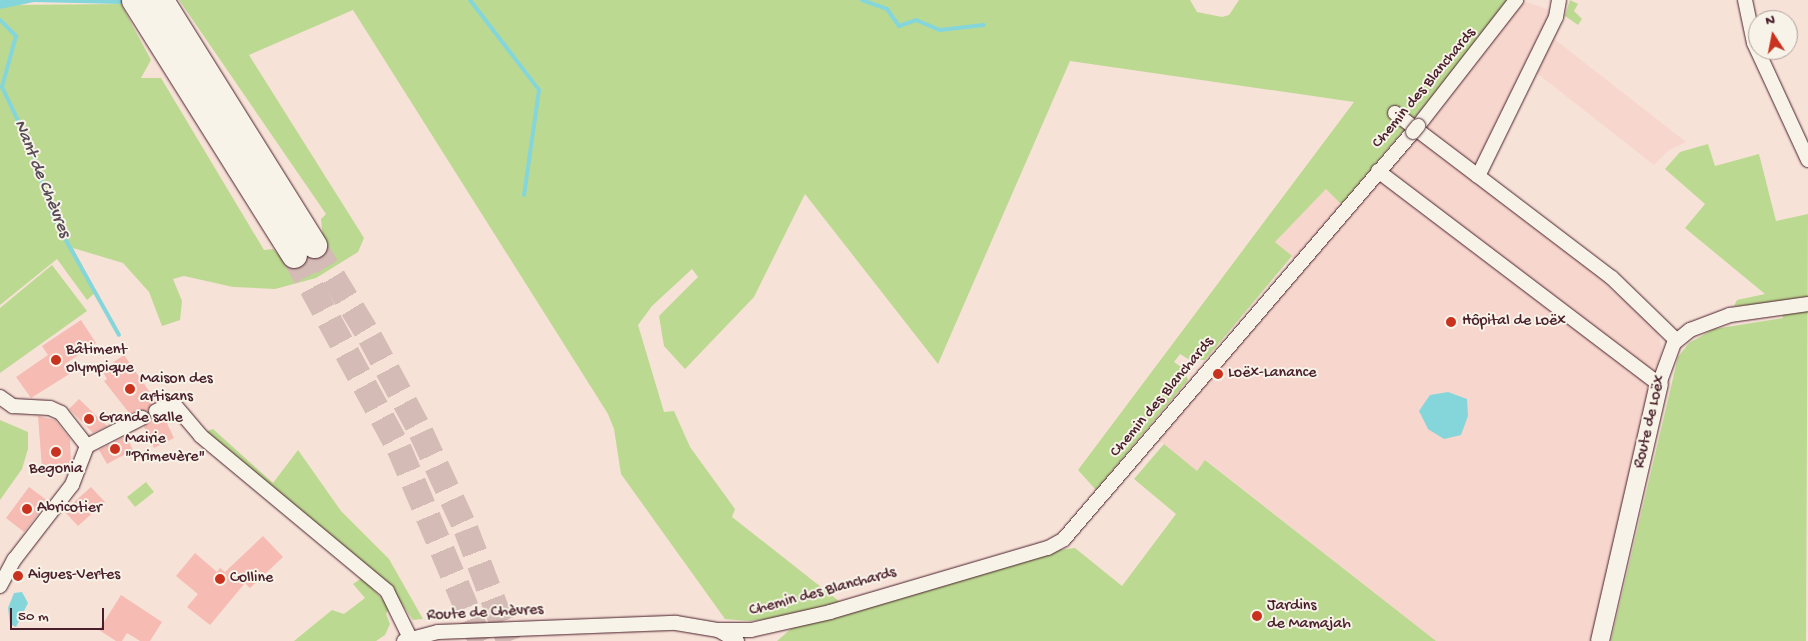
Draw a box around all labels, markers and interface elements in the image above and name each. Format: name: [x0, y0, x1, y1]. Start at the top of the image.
north arrow: [1748, 10, 1798, 60]
text: N: [1764, 12, 1776, 30]
street label: Chemin des Blanchards: [1369, 25, 1481, 153]
water label: Nant de Chèvres: [8, 117, 74, 241]
place label: Hôpital de Loëx: [1462, 312, 1566, 332]
marker: Hôpital de Loëx: [1444, 315, 1458, 329]
street label: Chemin des Blanchards: [1107, 334, 1219, 462]
place label: Bâtiment olympique: [66, 341, 134, 379]
marker: Bâtiment olympique: [50, 354, 62, 366]
place label: Loëx-Lanance: [1228, 364, 1316, 384]
marker: Loëx-Lanance: [1212, 368, 1224, 380]
place label: Maison des artisans: [140, 370, 213, 408]
street label: Route de Loëx: [1631, 374, 1671, 470]
marker: Maison des artisans: [124, 383, 136, 395]
place label: Grande salle: [99, 409, 183, 429]
marker: Grande salle: [83, 413, 95, 425]
place label: Mairie "Primevère": [125, 430, 205, 468]
marker: Mairie "Primevère": [109, 443, 121, 455]
marker: Begonia: [50, 446, 62, 458]
place label: Begonia: [29, 460, 83, 480]
place label: Abricotier: [37, 499, 102, 519]
marker: Abricotier: [21, 503, 33, 515]
street label: Chemin des Blanchards: [748, 564, 898, 622]
place label: Aigues-Vertes: [28, 566, 120, 586]
place label: Colline: [230, 569, 273, 589]
marker: Aigues-Vertes: [12, 570, 24, 582]
marker: Colline: [214, 573, 226, 585]
place label: Jardins de Mamajah: [1267, 597, 1351, 635]
scale bar: [12, 598, 106, 630]
street label: Route de Chèvres: [426, 601, 544, 627]
text: 50 m: [18, 608, 49, 626]
marker: Jardins de Mamajah: [1251, 610, 1263, 622]

